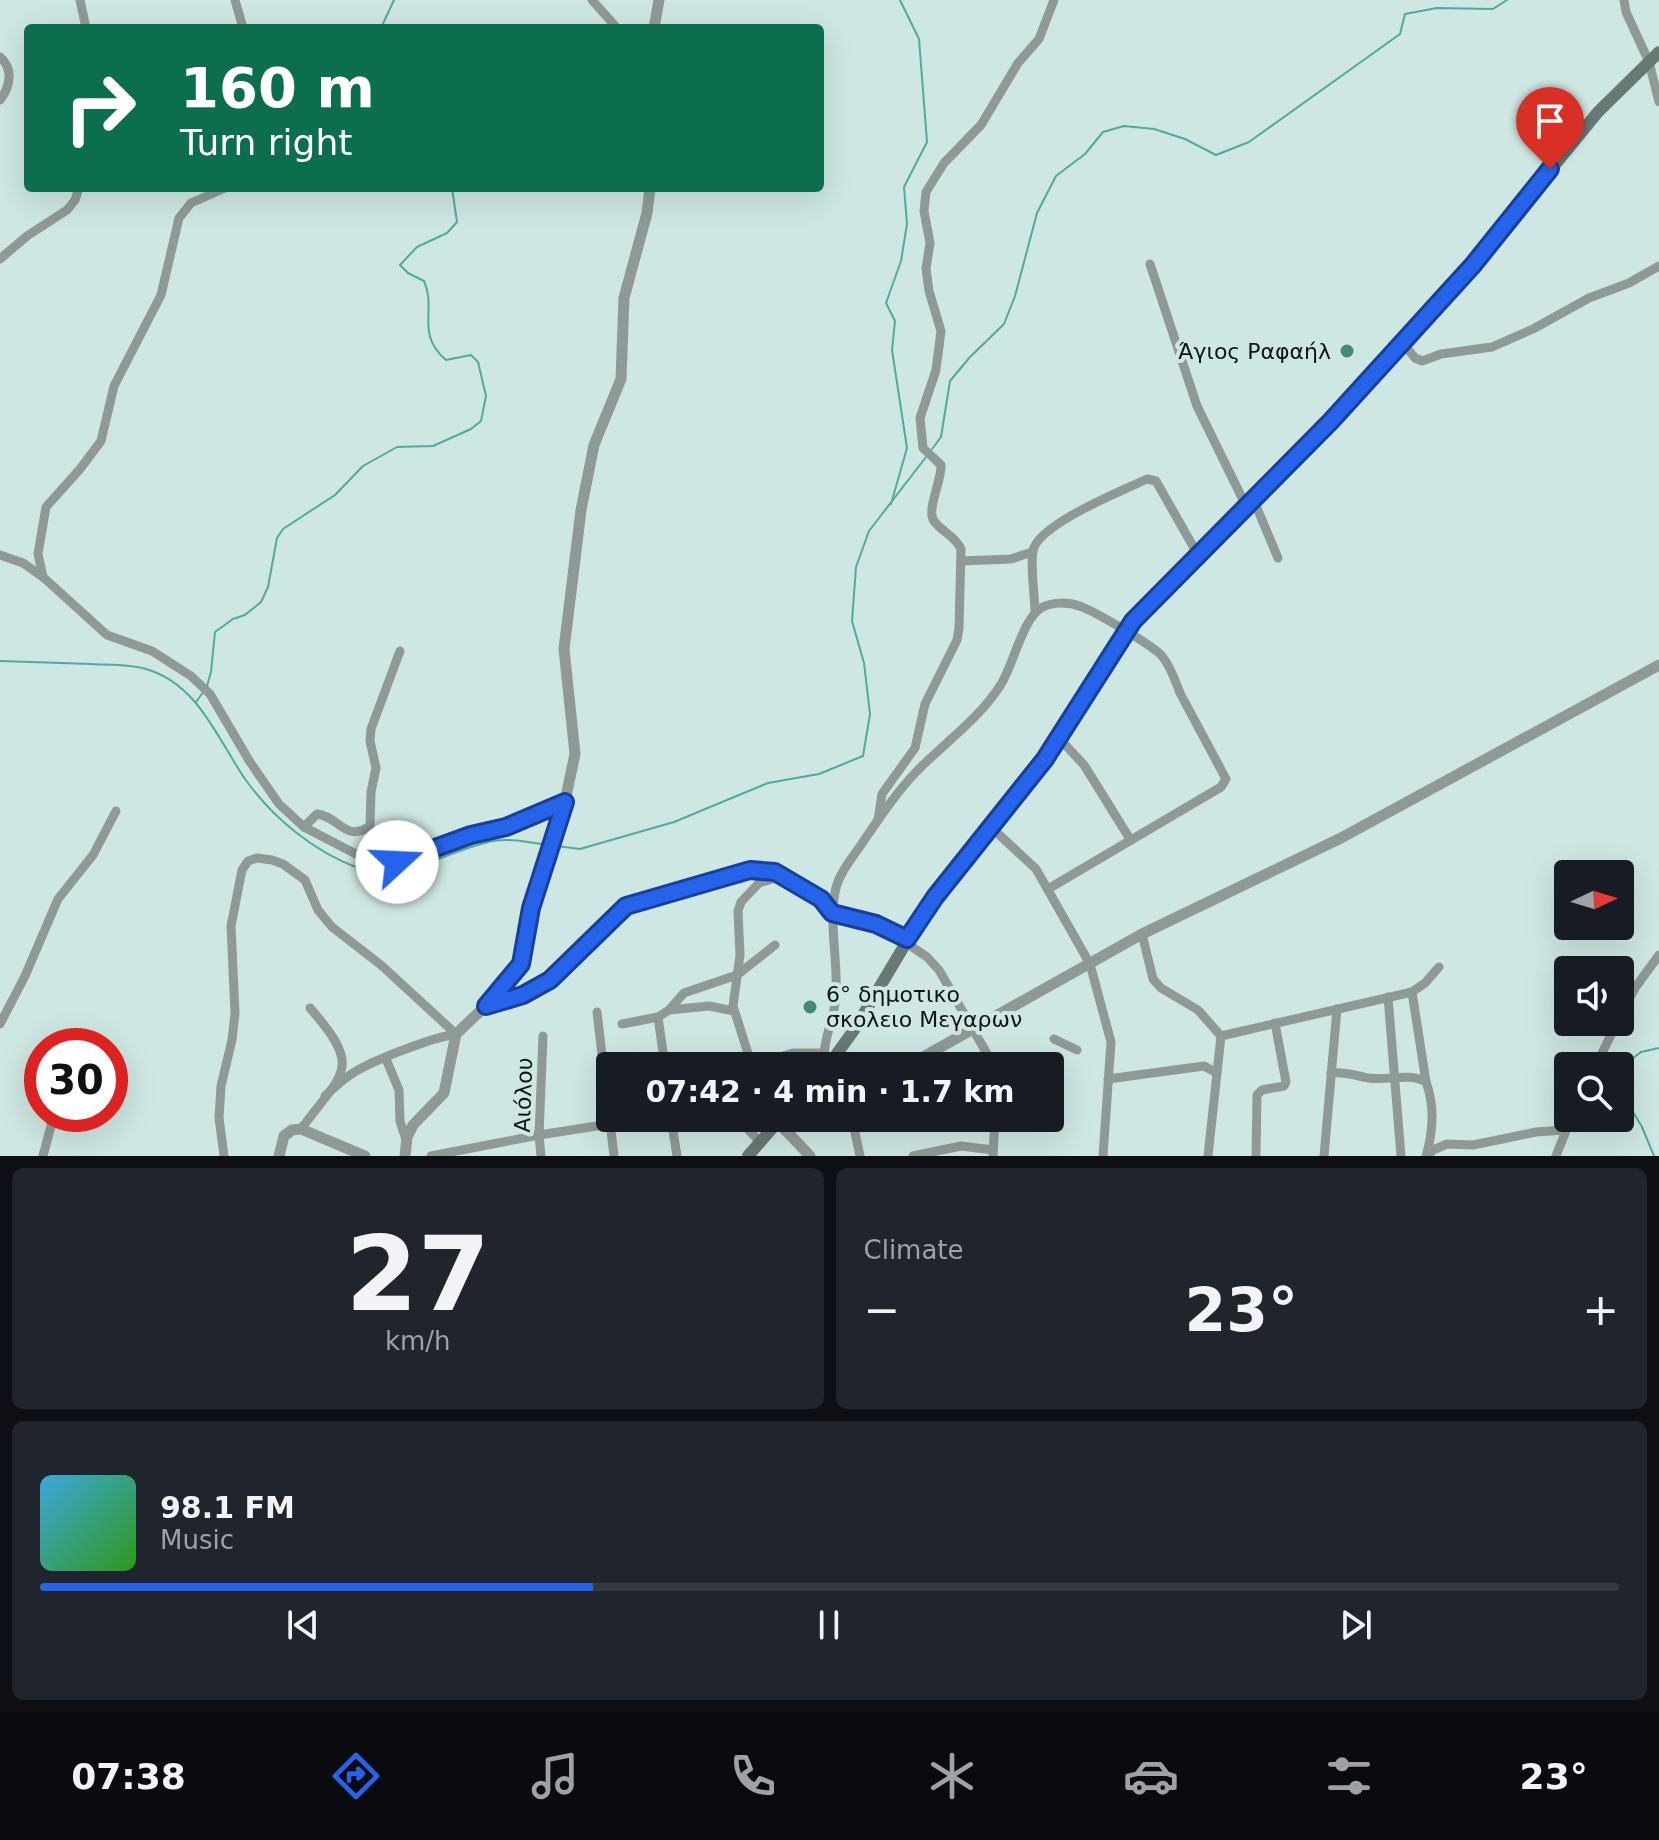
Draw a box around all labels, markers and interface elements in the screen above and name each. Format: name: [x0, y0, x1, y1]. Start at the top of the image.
text: 160 m: [180, 55, 375, 120]
icon: right: [48, 56, 152, 160]
pin: [1516, 87, 1584, 169]
icon: arrive: [1528, 99, 1572, 143]
text: Turn right: [180, 122, 352, 163]
place label: Άγιος Ραφαήλ: [1178, 339, 1331, 364]
marker: Άγιος Ραφαήλ: [1338, 342, 1356, 360]
position arrow: [355, 820, 439, 904]
north arrow: [1554, 860, 1634, 940]
map controls: [1554, 860, 1634, 1132]
button: sound: [1554, 956, 1634, 1036]
place label: 6° δημοτικο σκολειο Μεγαρων: [826, 982, 1022, 1032]
marker: 6° δημοτικο σκολειο Μεγαρων: [801, 998, 819, 1016]
speed limit sign: 30: [24, 1028, 128, 1132]
button: search: [1554, 1052, 1634, 1132]
street label: Αιόλου: [510, 1057, 537, 1133]
text: 07:42 · 4 min · 1.7 km: [645, 1074, 1015, 1109]
text: 27: [345, 1213, 490, 1335]
text: Climate: [864, 1235, 964, 1265]
text: 23°: [1185, 1275, 1298, 1345]
text: −: [864, 1284, 900, 1335]
text: +: [1582, 1284, 1619, 1335]
text: km/h: [385, 1326, 451, 1356]
text: 98.1 FM: [160, 1490, 295, 1525]
text: Music: [160, 1525, 234, 1555]
icon: previous: [281, 1603, 325, 1647]
icon: pause: [807, 1603, 851, 1647]
icon: next: [1334, 1603, 1378, 1647]
icon: directions: [328, 1748, 384, 1804]
icon: music: [527, 1748, 583, 1804]
icon: phone: [725, 1748, 781, 1804]
icon: climate: [924, 1748, 980, 1804]
icon: car: [1123, 1748, 1179, 1804]
icon: filters: [1321, 1748, 1377, 1804]
text: 07:38: [71, 1756, 186, 1797]
text: 23°: [1520, 1756, 1588, 1797]

